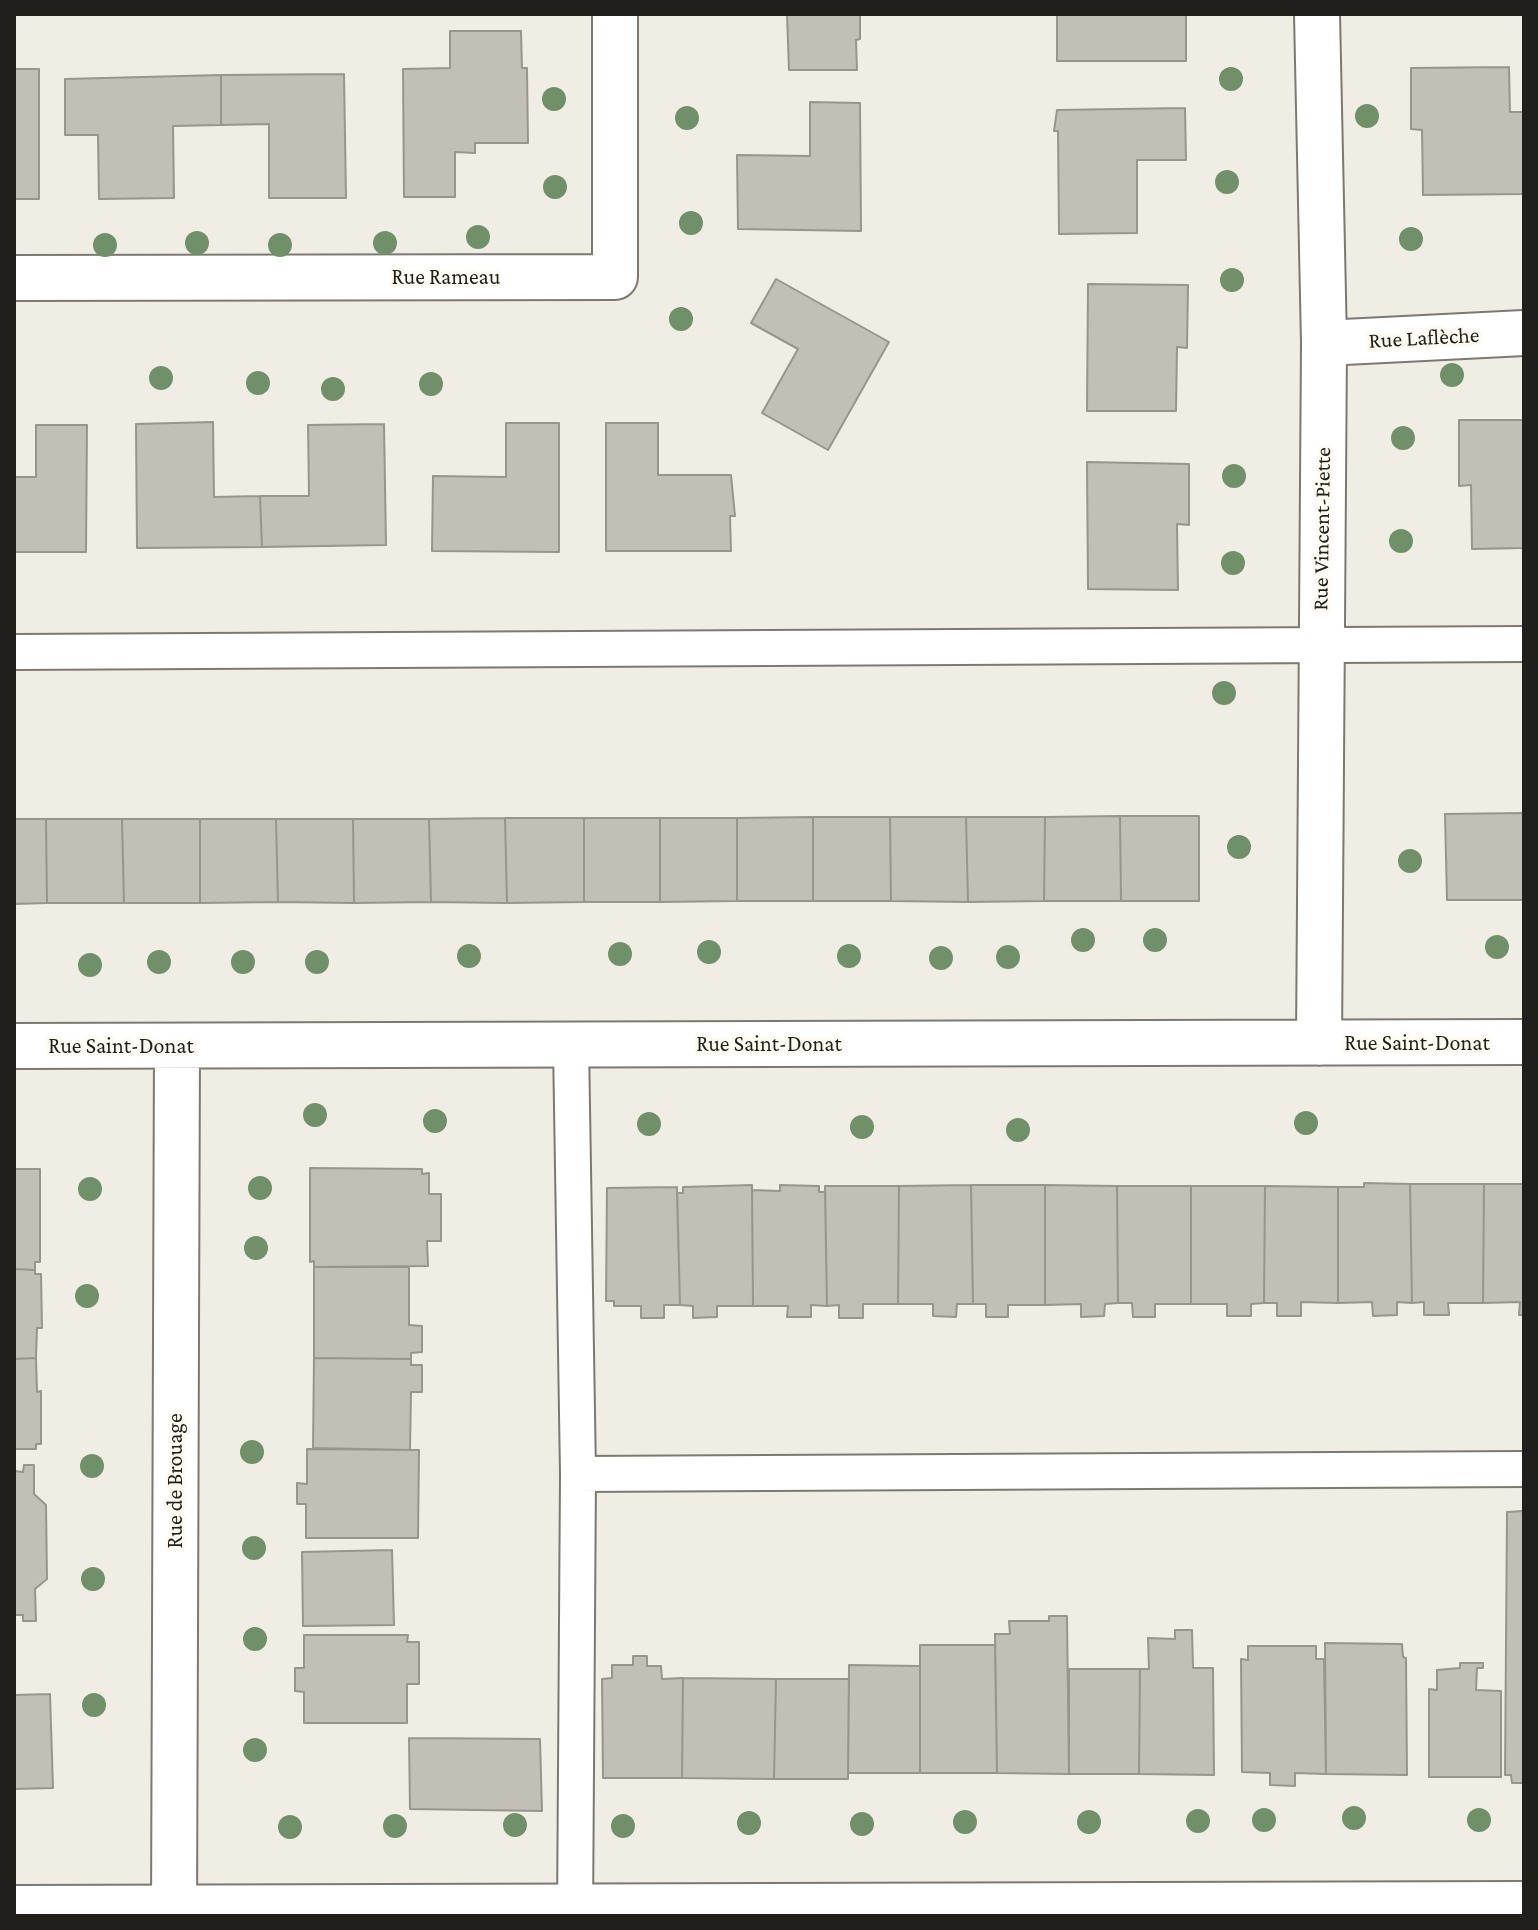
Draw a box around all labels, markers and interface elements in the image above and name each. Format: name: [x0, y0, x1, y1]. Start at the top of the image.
street label: Rue Rameau: [392, 264, 500, 290]
street label: Rue Laflèche: [1368, 322, 1480, 354]
street label: Rue Vincent-Piette: [1307, 447, 1337, 611]
street label: Rue Saint-Donat: [1344, 1030, 1490, 1056]
street label: Rue Saint-Donat: [696, 1031, 842, 1057]
street label: Rue Saint-Donat: [48, 1033, 194, 1059]
street label: Rue de Brouage: [162, 1413, 188, 1549]

